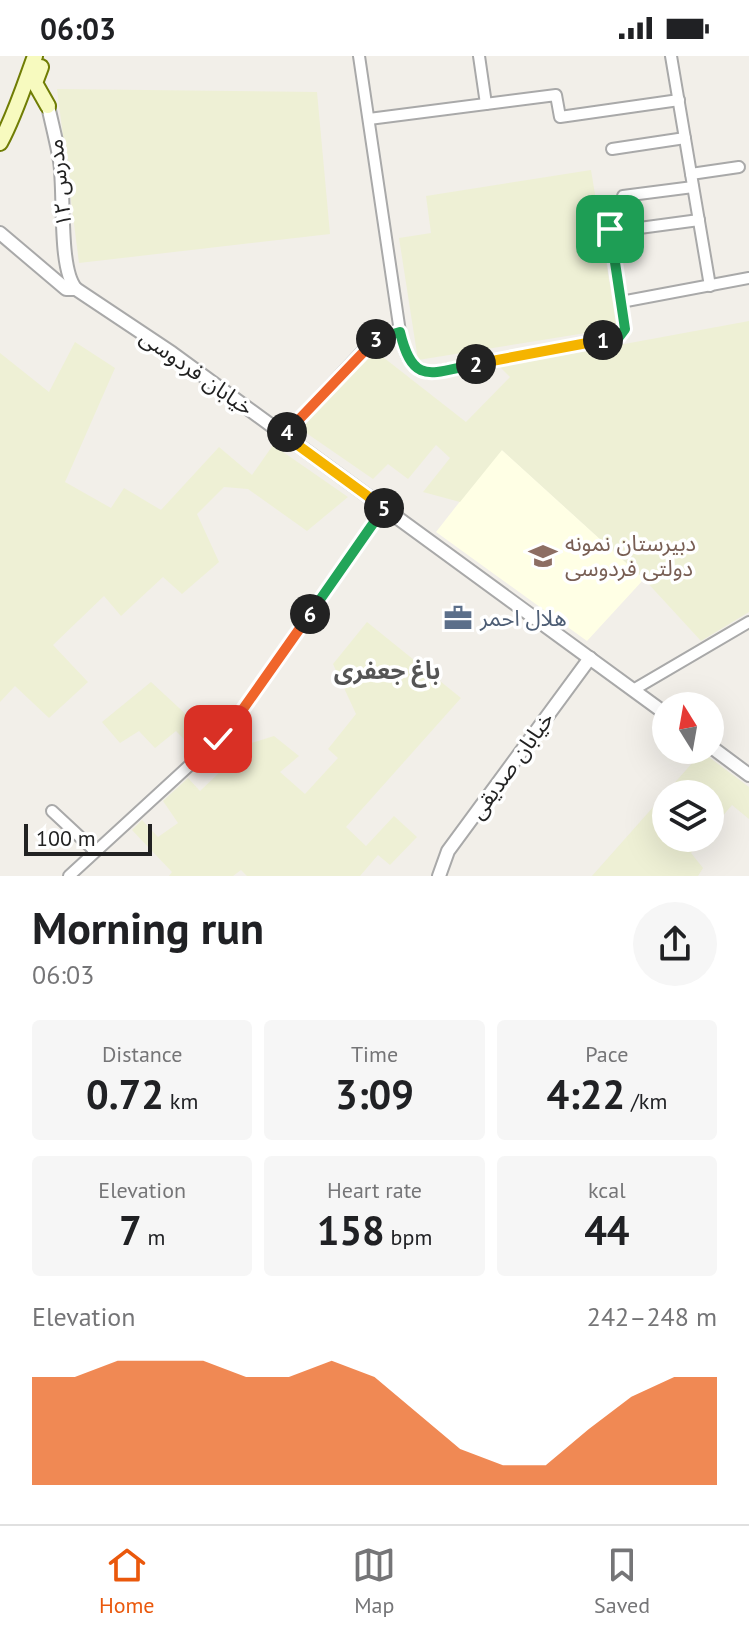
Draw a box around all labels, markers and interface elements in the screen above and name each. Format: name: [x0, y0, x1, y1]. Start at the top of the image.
text: 06:03: [40, 9, 116, 48]
street label: مدرس ۱۲: [40, 138, 78, 228]
pin: [576, 195, 644, 263]
icon: arrive: [588, 207, 632, 251]
pin: 3: [356, 319, 396, 359]
pin: 1: [583, 320, 623, 360]
street label: خیابان فردوسی: [135, 323, 259, 421]
text: 3: [370, 325, 382, 353]
text: 1: [597, 326, 609, 354]
pin: 2: [456, 344, 496, 384]
text: 2: [470, 350, 482, 378]
pin: 4: [267, 412, 307, 452]
text: 4: [281, 418, 293, 446]
pin: 5: [364, 488, 404, 528]
text: 5: [378, 494, 390, 522]
place label: دبیرستان نمونه دولتی فردوسی: [565, 529, 696, 582]
school or university icon: دبیرستان نمونه دولتی فردوسی: [528, 541, 558, 571]
pin: 6: [290, 594, 330, 634]
text: 6: [304, 600, 316, 628]
office icon: هلال احمر: [443, 603, 473, 633]
place label: هلال احمر: [479, 604, 567, 632]
district label: باغ جعفری: [334, 655, 440, 688]
north arrow: [652, 692, 724, 764]
map controls: [652, 692, 724, 852]
pin: [184, 705, 252, 773]
street label: خیابان صدیقی: [463, 706, 559, 824]
icon: check: [196, 717, 240, 761]
button: layers: [652, 780, 724, 852]
scale bar: [24, 820, 152, 856]
text: 100 m: [36, 824, 96, 852]
text: Morning run: [32, 899, 264, 956]
button: share: [633, 902, 717, 986]
text: 06:03: [32, 958, 94, 991]
text: Distance: [102, 1040, 182, 1068]
text: Time: [351, 1040, 398, 1068]
text: Pace: [585, 1040, 628, 1068]
text: 0.72: [86, 1068, 164, 1120]
text: 3:09: [335, 1068, 414, 1120]
text: 4:22: [546, 1068, 625, 1120]
text: km: [164, 1087, 198, 1115]
text: /km: [625, 1087, 667, 1115]
text: Elevation: [98, 1176, 186, 1204]
text: Heart rate: [327, 1176, 422, 1204]
text: kcal: [588, 1176, 626, 1204]
text: 7: [119, 1204, 142, 1256]
text: 158: [317, 1204, 385, 1256]
text: 44: [584, 1204, 630, 1256]
text: m: [142, 1223, 165, 1251]
text: bpm: [385, 1223, 432, 1251]
text: Elevation: [32, 1300, 136, 1333]
text: 242–248 m: [587, 1300, 717, 1333]
tab: Home: [99, 1543, 155, 1619]
tab: Map: [352, 1543, 396, 1619]
tab: Saved: [594, 1543, 650, 1619]

